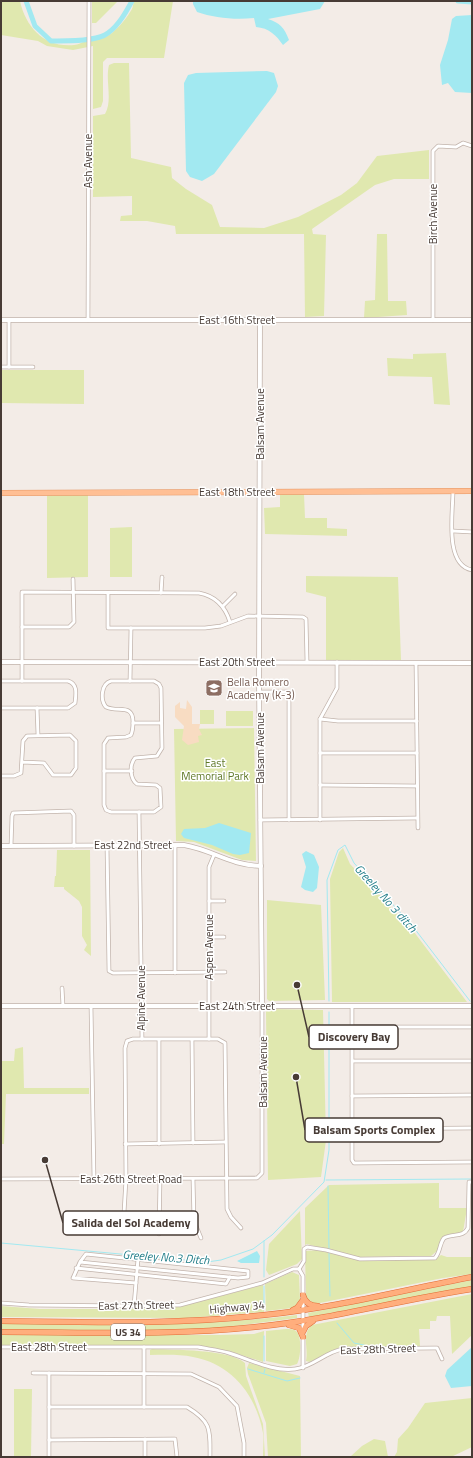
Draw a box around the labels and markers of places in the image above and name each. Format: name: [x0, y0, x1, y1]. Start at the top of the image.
place label: Bella Romero Academy (K-3): [227, 674, 295, 703]
school or university icon: Bella Romero Academy (K-3): [204, 678, 224, 698]
callout: Discovery Bay: [309, 1025, 398, 1049]
callout: Balsam Sports Complex: [305, 1118, 443, 1142]
callout: Salida del Sol Academy: [63, 1211, 198, 1235]

